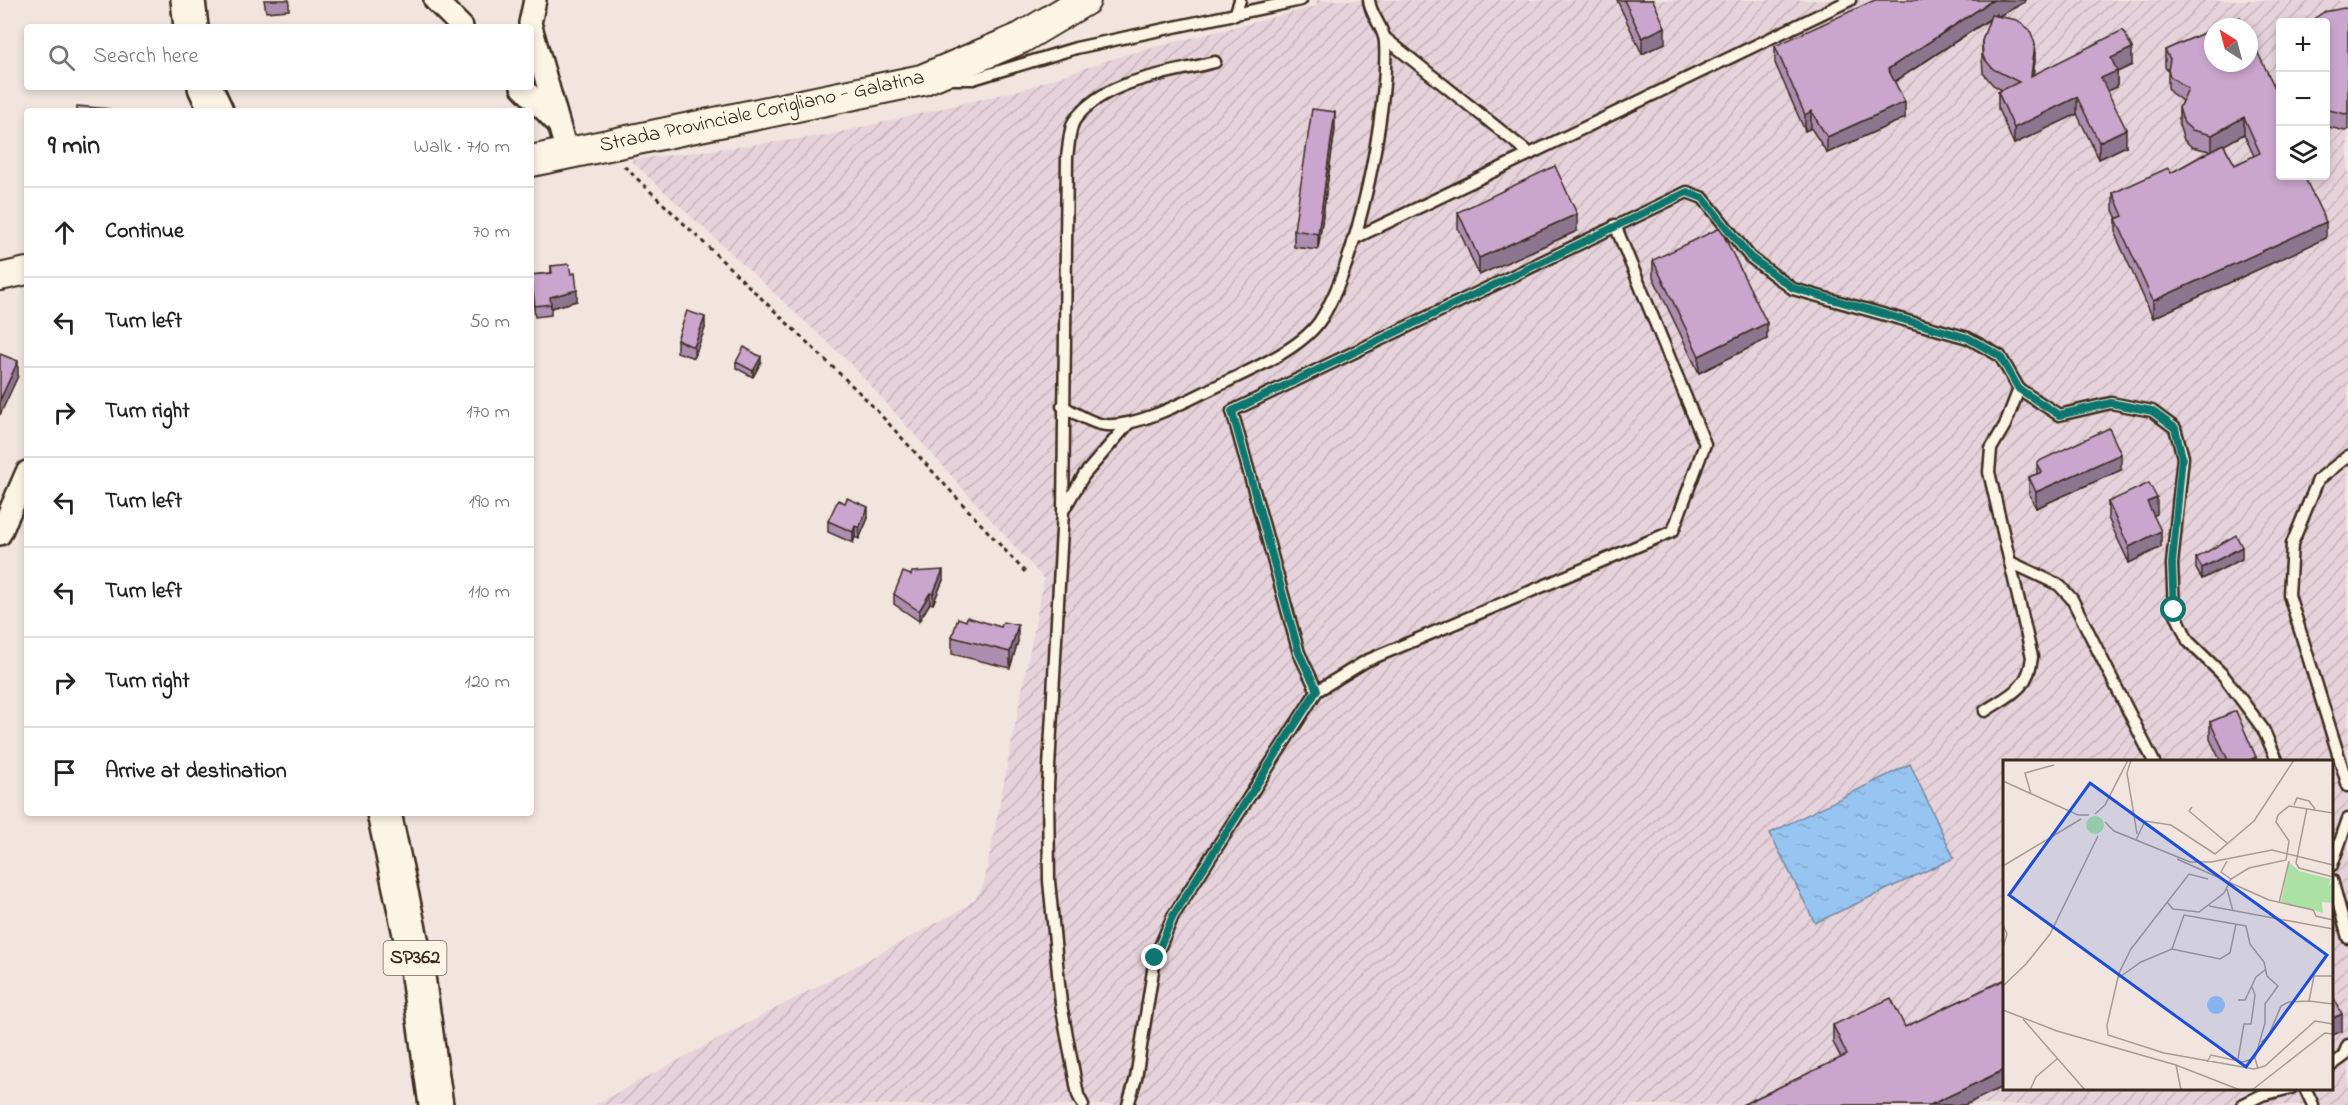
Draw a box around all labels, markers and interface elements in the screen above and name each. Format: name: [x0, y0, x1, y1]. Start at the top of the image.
north arrow: [2204, 18, 2258, 72]
map controls: [2276, 18, 2330, 180]
button: +: [2276, 18, 2330, 72]
search box: [24, 24, 534, 90]
icon: search: [45, 41, 78, 74]
text: Search here: [93, 41, 198, 73]
street label: Strada Provinciale Corigliano - Galatina: [597, 63, 928, 163]
button: −: [2276, 72, 2330, 126]
button: layers: [2276, 126, 2330, 180]
text: 9 min: [48, 128, 100, 166]
text: Walk · 710 m: [414, 133, 510, 162]
icon: ahead: [48, 216, 81, 249]
text: Continue: [105, 216, 184, 248]
text: 70 m: [473, 218, 510, 247]
icon: left: [48, 306, 81, 339]
text: Turn left: [105, 306, 182, 338]
text: 50 m: [469, 308, 510, 337]
icon: right: [48, 396, 81, 429]
text: Turn right: [105, 396, 190, 428]
text: 170 m: [466, 398, 510, 427]
icon: left: [48, 486, 81, 519]
text: Turn left: [105, 486, 182, 518]
text: 190 m: [468, 488, 510, 517]
icon: left: [48, 576, 81, 609]
text: Turn left: [105, 576, 182, 608]
text: 110 m: [468, 578, 510, 607]
route start: [2160, 596, 2186, 622]
icon: right: [48, 666, 81, 699]
text: Turn right: [105, 666, 190, 698]
text: 120 m: [465, 668, 510, 697]
icon: arrive: [48, 756, 81, 789]
text: Arrive at destination: [105, 756, 287, 788]
inset map: [2003, 760, 2333, 1090]
road number: SP362: [384, 941, 446, 975]
route end: [1141, 944, 1167, 970]

